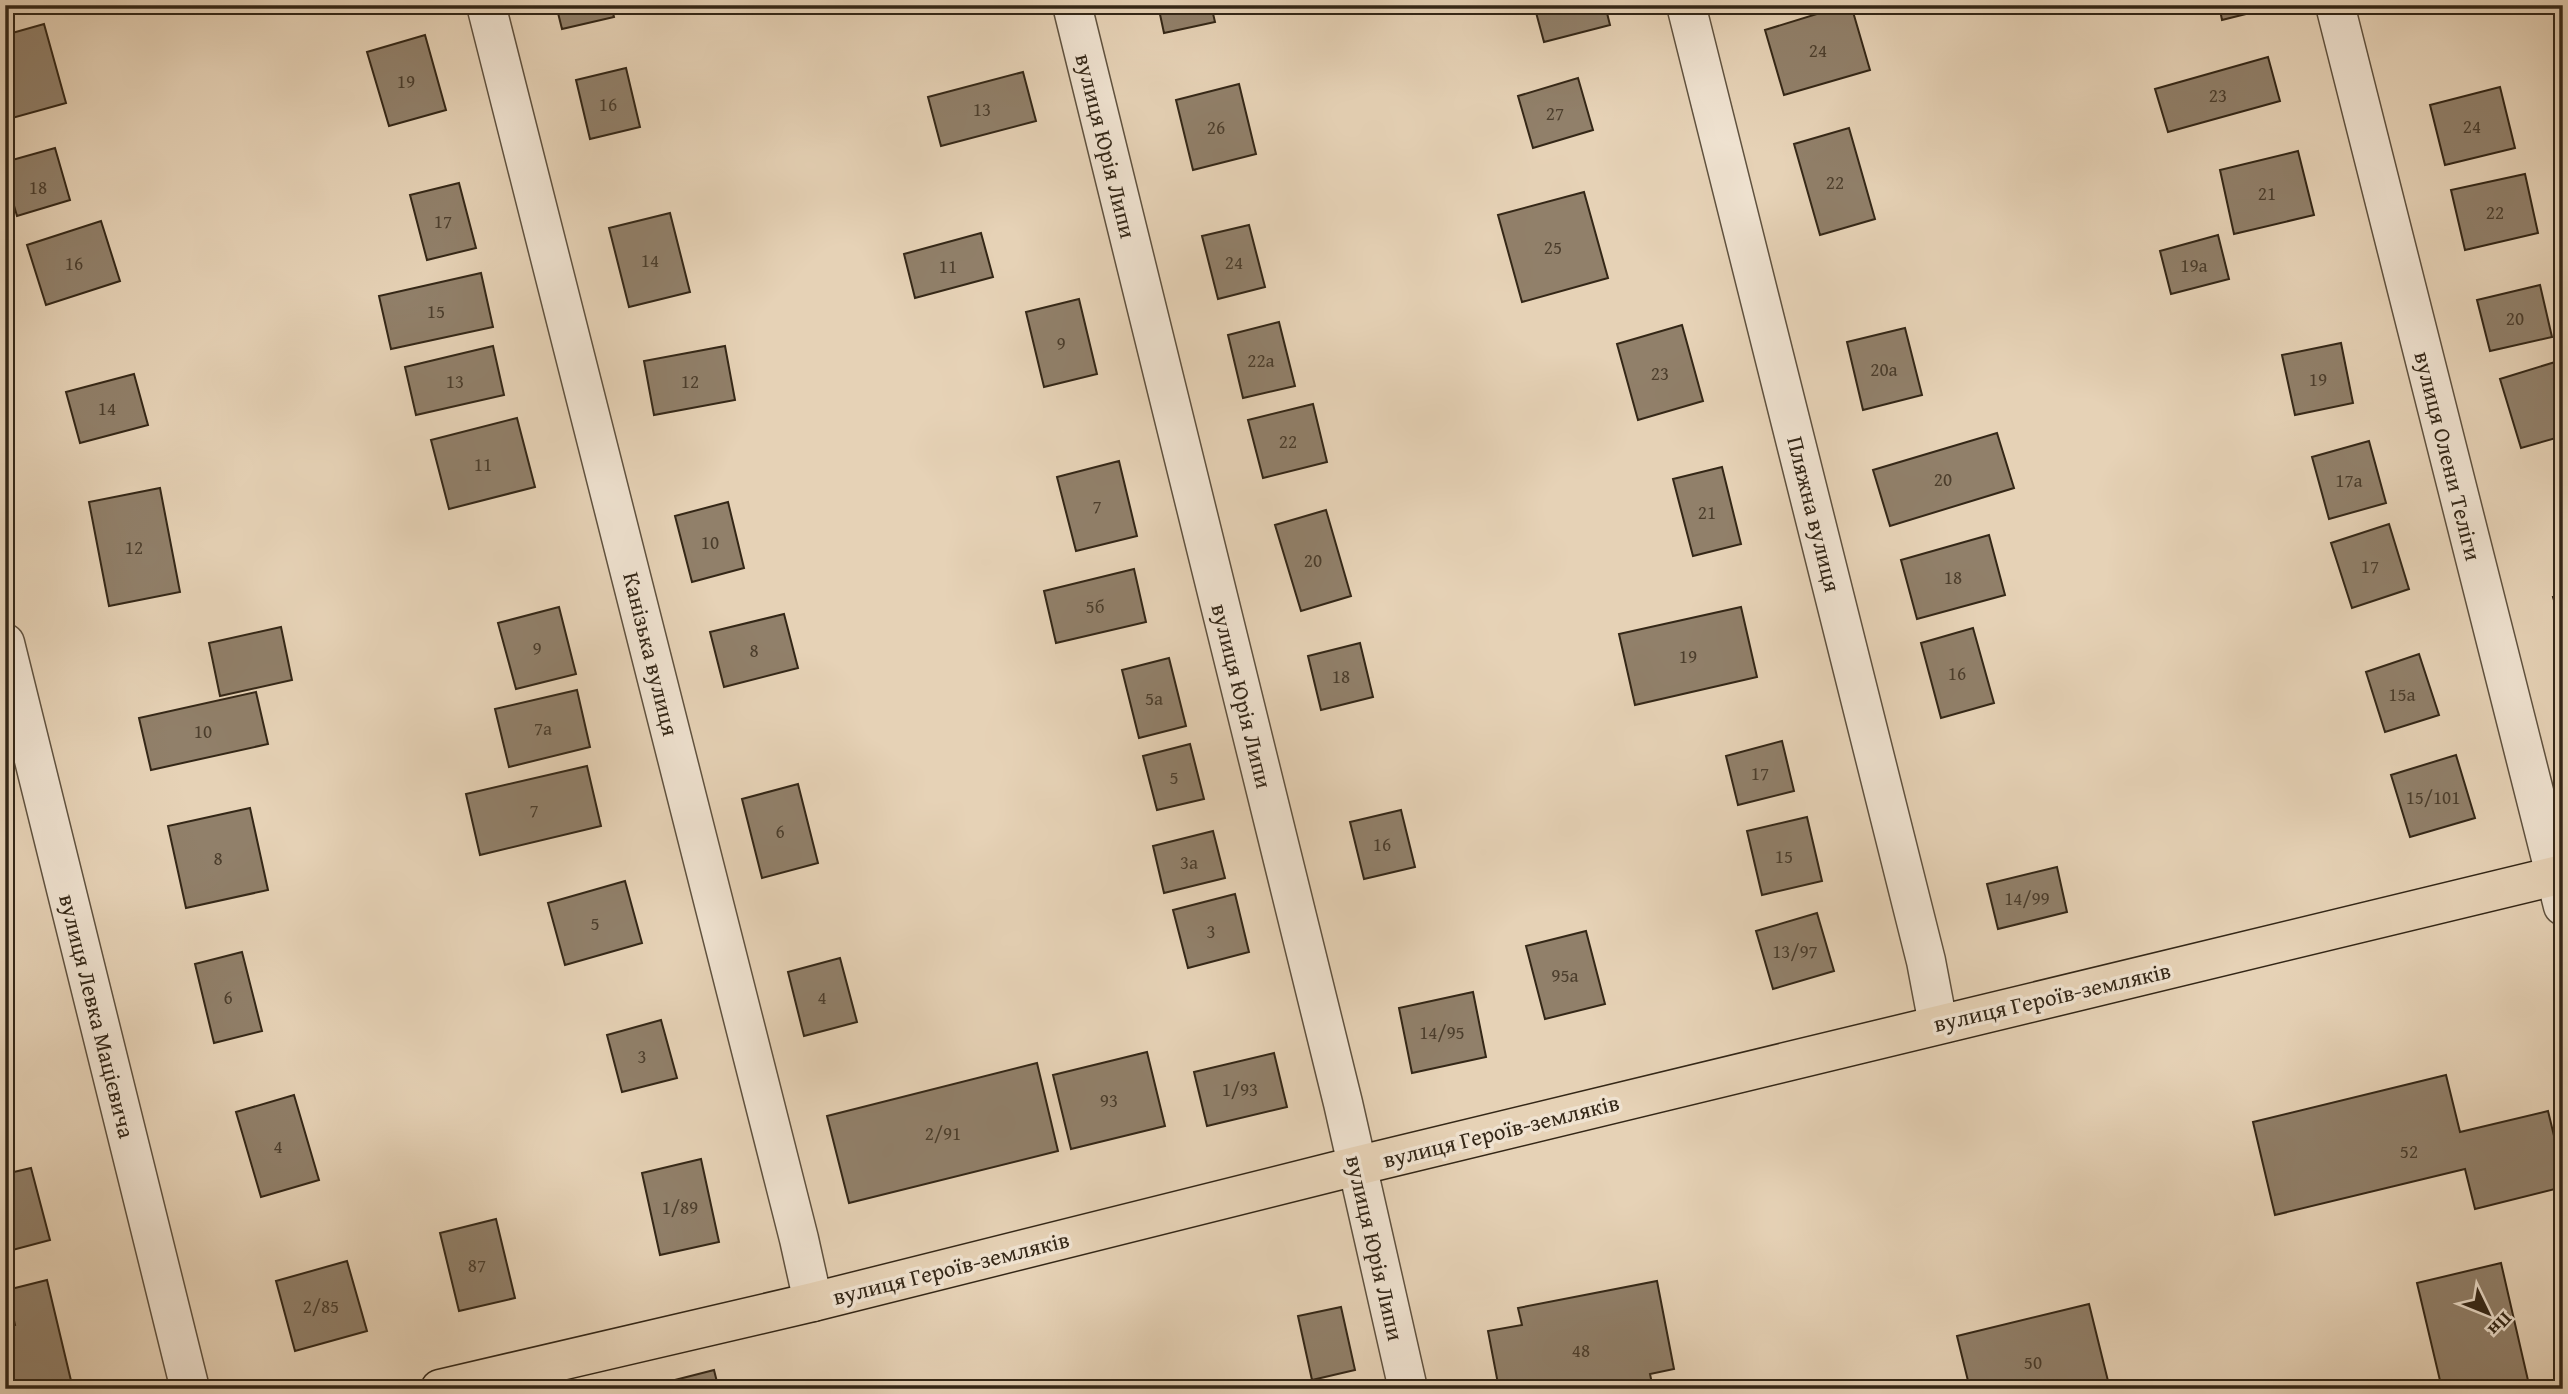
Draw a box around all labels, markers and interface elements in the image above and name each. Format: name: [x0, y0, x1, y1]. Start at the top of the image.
house number: 24: [1809, 36, 1827, 64]
street label: вулиця Юрія Липи: [1068, 50, 1145, 242]
house number: 19: [397, 67, 415, 95]
house number: 23: [2209, 81, 2227, 109]
house number: 16: [599, 90, 617, 118]
house number: 13: [973, 95, 991, 123]
house number: 27: [1546, 99, 1564, 127]
house number: 24: [2463, 112, 2481, 140]
house number: 26: [1207, 113, 1225, 141]
house number: 22: [1826, 168, 1844, 196]
house number: 18: [29, 173, 47, 201]
house number: 21: [2258, 179, 2276, 207]
house number: 22: [2486, 198, 2504, 226]
house number: 17: [434, 207, 452, 235]
house number: 25: [1544, 233, 1562, 261]
house number: 14: [641, 246, 659, 274]
house number: 24: [1225, 248, 1243, 276]
house number: 16: [65, 249, 83, 277]
house number: 19а: [2180, 251, 2208, 279]
house number: 11: [939, 252, 957, 280]
house number: 15: [427, 297, 445, 325]
house number: 20: [2506, 304, 2524, 332]
house number: 9: [1056, 329, 1066, 357]
house number: 22а: [1247, 346, 1275, 374]
street label: вулиця Олени Теліги: [2406, 348, 2491, 564]
house number: 20а: [1870, 355, 1898, 383]
house number: 23: [1651, 359, 1669, 387]
house number: 19: [2309, 365, 2327, 393]
house number: 13: [446, 367, 464, 395]
house number: 12: [681, 367, 699, 395]
house number: 14: [98, 394, 116, 422]
house number: 22: [1279, 427, 1297, 455]
street label: Пляжна вулиця: [1779, 433, 1850, 596]
house number: 11: [474, 450, 492, 478]
house number: 20: [1934, 465, 1952, 493]
house number: 17а: [2335, 466, 2363, 494]
house number: 7: [1092, 492, 1102, 520]
house number: 21: [1698, 498, 1716, 526]
house number: 10: [701, 528, 719, 556]
house number: 12: [125, 533, 143, 561]
house number: 20: [1304, 546, 1322, 574]
house number: 17: [2361, 552, 2379, 580]
house number: 18: [1944, 563, 1962, 591]
street label: Канізька вулиця: [615, 568, 688, 740]
house number: 5б: [1086, 592, 1105, 620]
street label: вулиця Юрія Липи: [1204, 600, 1281, 792]
house number: 9: [532, 634, 542, 662]
house number: 8: [749, 636, 759, 664]
house number: 19: [1679, 642, 1697, 670]
house number: 16: [1948, 659, 1966, 687]
house number: 18: [1332, 662, 1350, 690]
house number: 15а: [2388, 680, 2416, 708]
house number: 5а: [1145, 684, 1163, 712]
house number: 7а: [534, 714, 552, 742]
house number: 10: [194, 717, 212, 745]
house number: 17: [1751, 759, 1769, 787]
house number: 5: [1169, 763, 1179, 791]
house number: 15/101: [2406, 783, 2460, 811]
house number: 7: [529, 796, 539, 824]
house number: 6: [775, 817, 785, 845]
house number: 16: [1373, 830, 1391, 858]
house number: 15: [1775, 842, 1793, 870]
house number: 8: [213, 844, 223, 872]
house number: 3а: [1180, 848, 1198, 876]
house number: 14/99: [2004, 884, 2050, 912]
street label: вулиця Левка Мацієвича: [51, 890, 144, 1141]
house number: 5: [590, 909, 600, 937]
house number: 3: [1206, 917, 1216, 945]
house number: 13/97: [1772, 937, 1818, 965]
street label: вулиця Героїв-земляків: [1930, 953, 2174, 1040]
house number: 95а: [1551, 961, 1579, 989]
house number: 6: [223, 983, 233, 1011]
house number: 4: [817, 983, 827, 1011]
house number: 14/95: [1419, 1018, 1465, 1046]
house number: 3: [637, 1042, 647, 1070]
house number: 1/93: [1222, 1075, 1258, 1103]
street label: вулиця Героїв-земляків: [1379, 1085, 1623, 1176]
house number: 93: [1100, 1086, 1118, 1114]
house number: 2/91: [925, 1119, 961, 1147]
house number: 4: [273, 1132, 283, 1160]
house number: 52: [2400, 1137, 2418, 1165]
street label: вулиця Юрія Липи: [1338, 1152, 1413, 1344]
house number: 1/89: [662, 1193, 698, 1221]
street label: вулиця Героїв-земляків: [829, 1222, 1073, 1313]
house number: 87: [468, 1251, 486, 1279]
north arrow: [2452, 1278, 2522, 1348]
house number: 2/85: [303, 1292, 339, 1320]
text: Пн: [2482, 1306, 2519, 1343]
house number: 48: [1572, 1336, 1590, 1364]
house number: 50: [2024, 1348, 2042, 1376]

